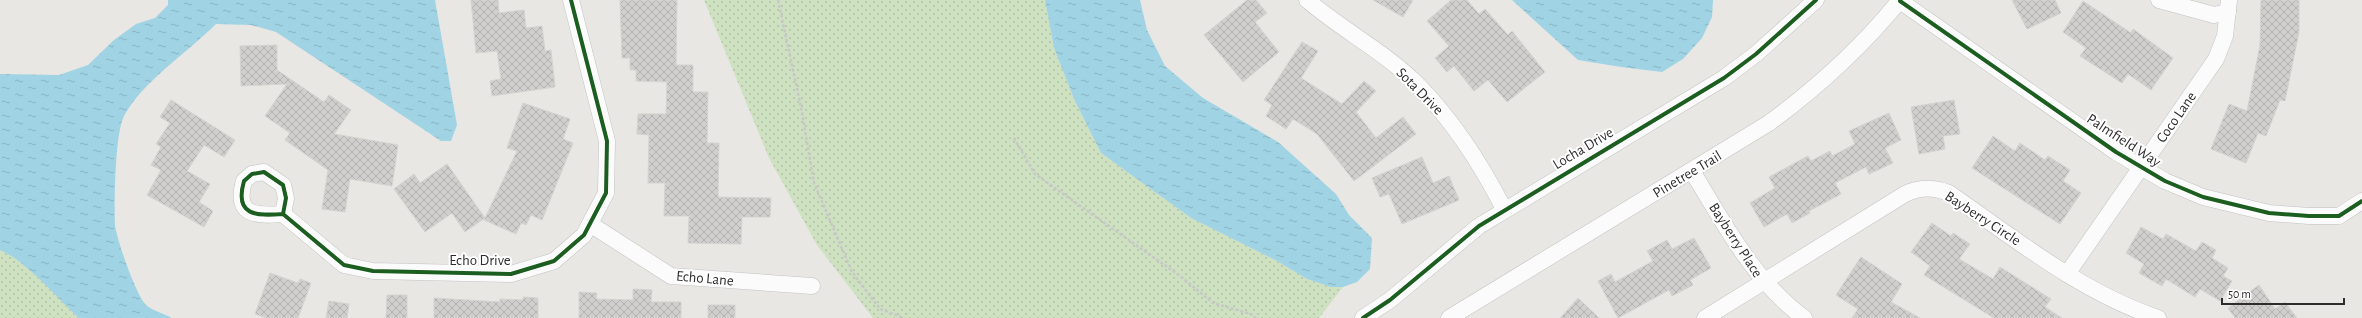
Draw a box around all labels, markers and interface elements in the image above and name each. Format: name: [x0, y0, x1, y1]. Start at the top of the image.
street label: Sota Drive: [1393, 65, 1446, 118]
street label: Coco Lane: [2154, 89, 2199, 145]
street label: Palmfield Way: [2084, 111, 2164, 170]
street label: Locha Drive: [1550, 125, 1616, 172]
street label: Pinetree Trail: [1650, 148, 1724, 201]
street label: Bayberry Circle: [1942, 188, 2023, 249]
street label: Bayberry Place: [1706, 200, 1765, 280]
street label: Echo Drive: [449, 253, 511, 268]
street label: Echo Lane: [675, 269, 735, 289]
scale bar: [2222, 280, 2344, 306]
text: 50 m: [2228, 288, 2251, 300]

